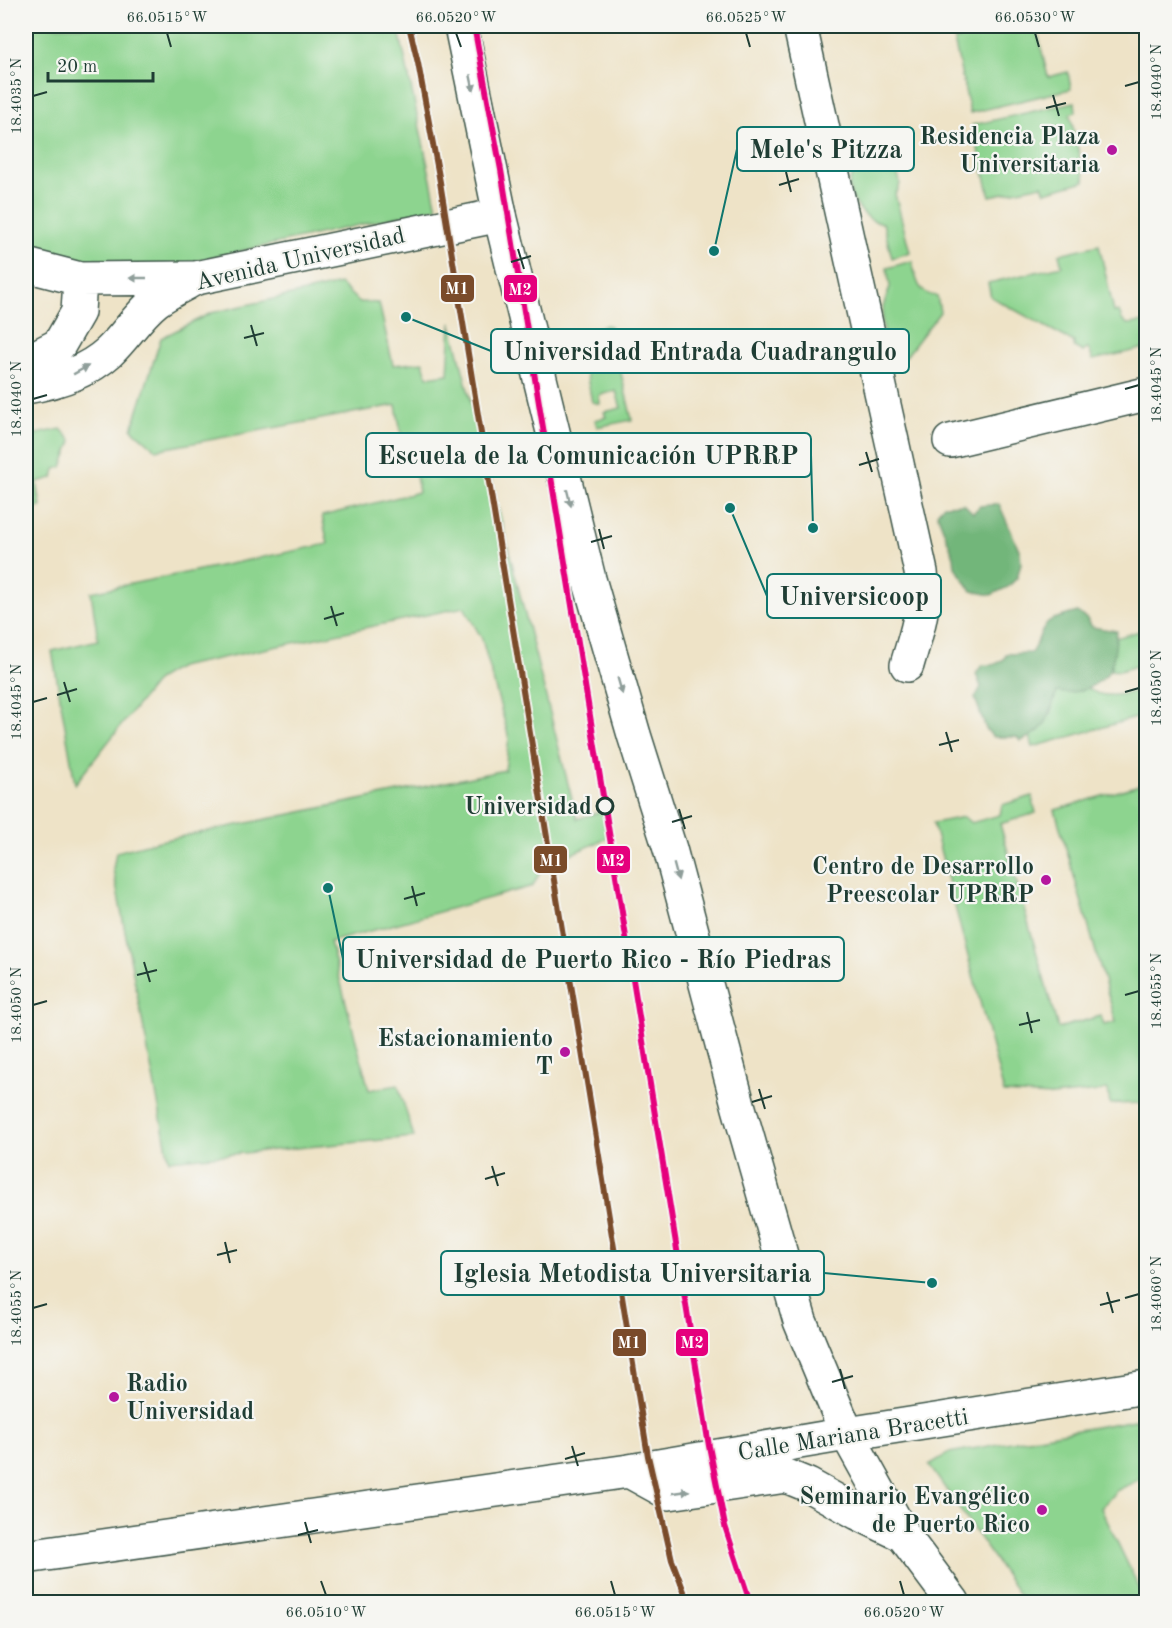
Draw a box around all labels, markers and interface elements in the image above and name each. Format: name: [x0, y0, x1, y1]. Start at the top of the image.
text: 66.0515°W: [126, 11, 208, 26]
text: 66.0520°W: [415, 11, 497, 26]
text: 66.0525°W: [705, 11, 787, 26]
text: 66.0530°W: [994, 11, 1076, 26]
text: 18.4040°N: [1150, 43, 1165, 120]
scale bar: [48, 45, 153, 83]
text: 18.4035°N: [10, 57, 25, 134]
text: 20 m: [57, 58, 97, 76]
one-way arrow: [468, 74, 478, 92]
place label: Residencia Plaza Universitaria: [919, 126, 1100, 178]
callout: Mele's Pitzza: [737, 127, 914, 171]
text: Mele's Pitzza: [750, 138, 902, 164]
marker: Residencia Plaza Universitaria: [1105, 143, 1119, 157]
street label: Avenida Universidad: [193, 224, 408, 296]
one-way arrow: [128, 273, 147, 283]
line badge: M1: [440, 274, 475, 303]
line badge: M2: [503, 274, 538, 303]
text: M1: [445, 282, 469, 298]
text: M2: [508, 283, 532, 299]
callout: Universidad Entrada Cuadrangulo: [491, 329, 909, 373]
text: Universidad Entrada Cuadrangulo: [503, 340, 897, 366]
text: 18.4045°N: [1150, 346, 1165, 423]
text: 18.4040°N: [10, 360, 25, 437]
one-way arrow: [73, 365, 90, 375]
callout: Escuela de la Comunicación UPRRP: [366, 433, 811, 477]
text: Escuela de la Comunicación UPRRP: [377, 444, 799, 470]
one-way arrow: [565, 488, 575, 507]
callout: Universicoop: [767, 574, 941, 618]
text: Universicoop: [779, 585, 929, 611]
text: 18.4050°N: [1150, 649, 1165, 726]
text: 18.4045°N: [10, 663, 25, 740]
one-way arrow: [615, 677, 625, 695]
place label: Universidad: [464, 796, 592, 820]
marker: Universidad: [596, 797, 614, 815]
line badge: M1: [533, 845, 568, 874]
line badge: M2: [596, 845, 631, 874]
text: M1: [539, 854, 563, 870]
text: M2: [601, 854, 625, 870]
place label: Centro de Desarrollo Preescolar UPRRP: [812, 856, 1034, 908]
one-way arrow: [672, 863, 682, 882]
marker: Centro de Desarrollo Preescolar UPRRP: [1039, 873, 1053, 887]
callout: Universidad de Puerto Rico - Río Piedras: [343, 937, 844, 981]
text: Universidad de Puerto Rico - Río Piedras: [355, 948, 831, 974]
text: 18.4055°N: [1150, 952, 1165, 1029]
text: 18.4050°N: [10, 966, 25, 1043]
place label: Estacionamiento T: [377, 1028, 553, 1080]
marker: Estacionamiento T: [558, 1045, 572, 1059]
callout: Iglesia Metodista Universitaria: [441, 1251, 824, 1295]
text: 18.4060°N: [1150, 1255, 1165, 1332]
text: Iglesia Metodista Universitaria: [453, 1262, 811, 1288]
text: 18.4055°N: [10, 1269, 25, 1346]
line badge: M1: [612, 1328, 647, 1357]
line badge: M2: [675, 1328, 709, 1357]
text: M1: [617, 1336, 641, 1352]
text: M2: [680, 1336, 704, 1352]
place label: Radio Universidad: [126, 1373, 254, 1425]
marker: Radio Universidad: [107, 1390, 121, 1404]
street label: Calle Mariana Bracetti: [736, 1406, 970, 1466]
place label: Seminario Evangélico de Puerto Rico: [799, 1486, 1030, 1538]
one-way arrow: [672, 1487, 691, 1496]
marker: Seminario Evangélico de Puerto Rico: [1035, 1503, 1049, 1517]
text: 66.0510°W: [285, 1606, 367, 1621]
text: 66.0515°W: [574, 1606, 656, 1621]
text: 66.0520°W: [863, 1606, 945, 1621]

